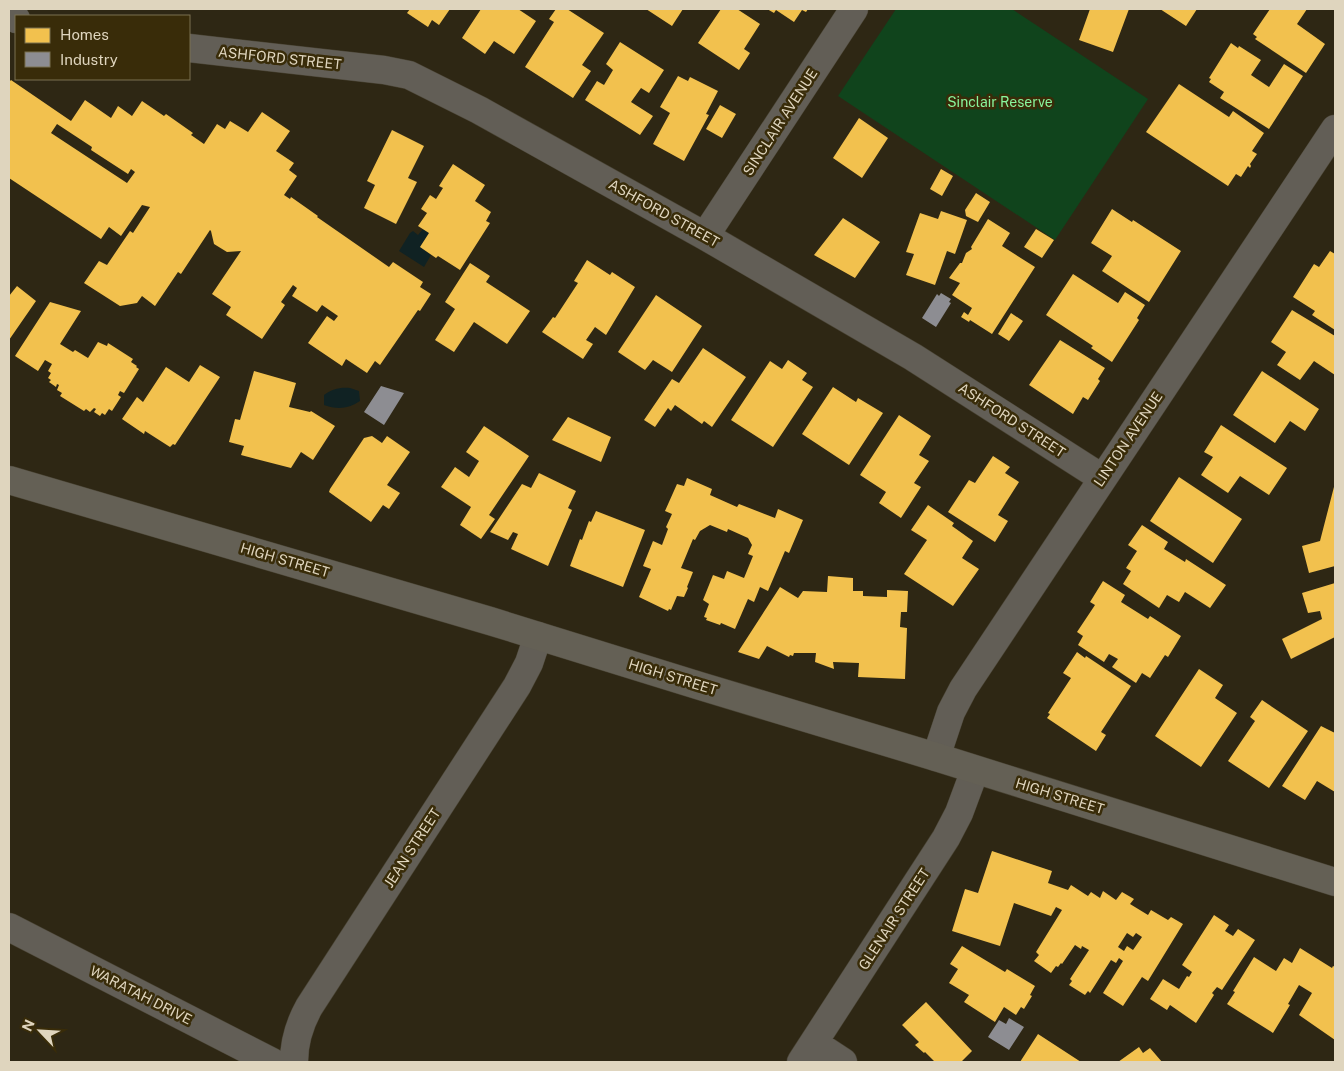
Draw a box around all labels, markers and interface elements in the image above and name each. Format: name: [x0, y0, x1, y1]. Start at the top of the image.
legend: [15, 15, 190, 80]
text: Homes: [60, 26, 109, 43]
street label: ASHFORD STREET: [218, 44, 342, 72]
text: Industry: [60, 51, 118, 68]
street label: SINCLAIR AVENUE: [740, 66, 820, 178]
park label: Sinclair Reserve: [947, 94, 1053, 110]
street label: ASHFORD STREET: [606, 176, 722, 250]
street label: ASHFORD STREET: [956, 380, 1068, 460]
street label: LINTON AVENUE: [1090, 389, 1166, 489]
street label: HIGH STREET: [239, 540, 331, 580]
street label: HIGH STREET: [627, 656, 719, 698]
street label: HIGH STREET: [1014, 775, 1106, 817]
street label: JEAN STREET: [381, 806, 443, 890]
street label: GLENAIR STREET: [855, 865, 933, 973]
street label: WARATAH DRIVE: [87, 962, 195, 1028]
north arrow: [15, 1006, 65, 1056]
text: N: [19, 1017, 38, 1034]

